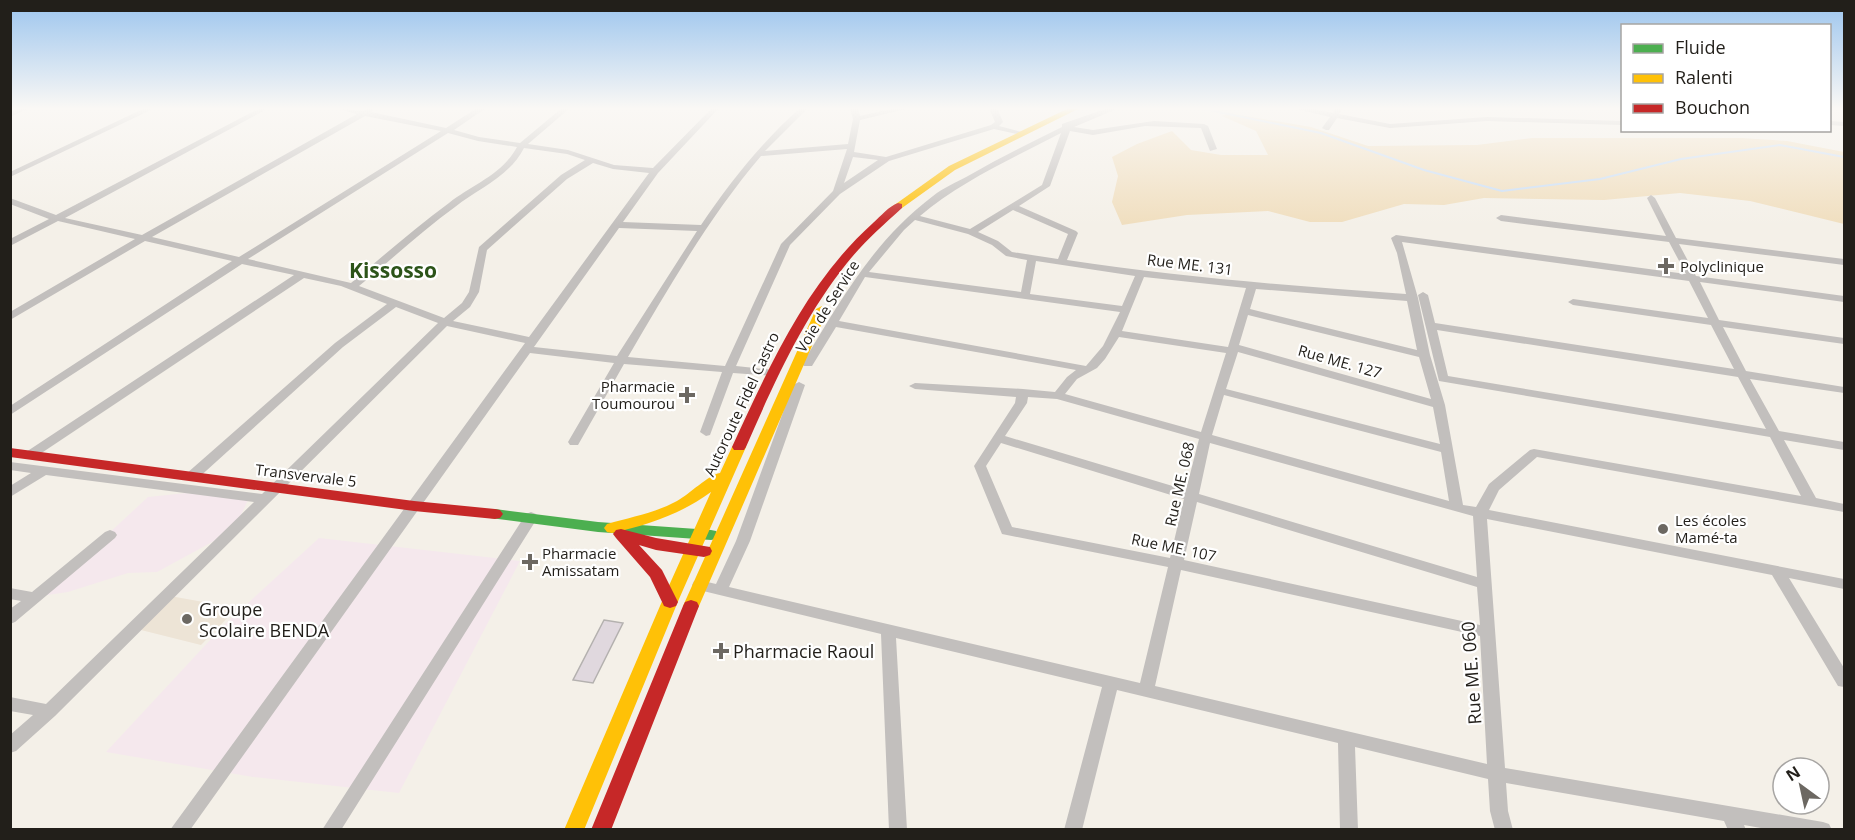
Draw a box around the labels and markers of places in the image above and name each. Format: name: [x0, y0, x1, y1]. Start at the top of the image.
place label: Polyclinique: [1680, 256, 1764, 276]
marker: Polyclinique: [1657, 257, 1675, 275]
place label: Pharmacie Toumourou: [592, 376, 675, 413]
marker: Pharmacie Toumourou: [680, 388, 694, 402]
place label: Les écoles Mamé-ta: [1675, 510, 1746, 547]
marker: Les écoles Mamé-ta: [1656, 522, 1670, 536]
place label: Pharmacie Amissatam: [542, 543, 619, 580]
marker: Pharmacie Amissatam: [523, 555, 537, 569]
place label: Groupe Scolaire BENDA: [199, 597, 330, 642]
marker: Groupe Scolaire BENDA: [180, 612, 194, 626]
place label: Pharmacie Raoul: [733, 639, 874, 663]
marker: Pharmacie Raoul: [714, 644, 728, 658]

